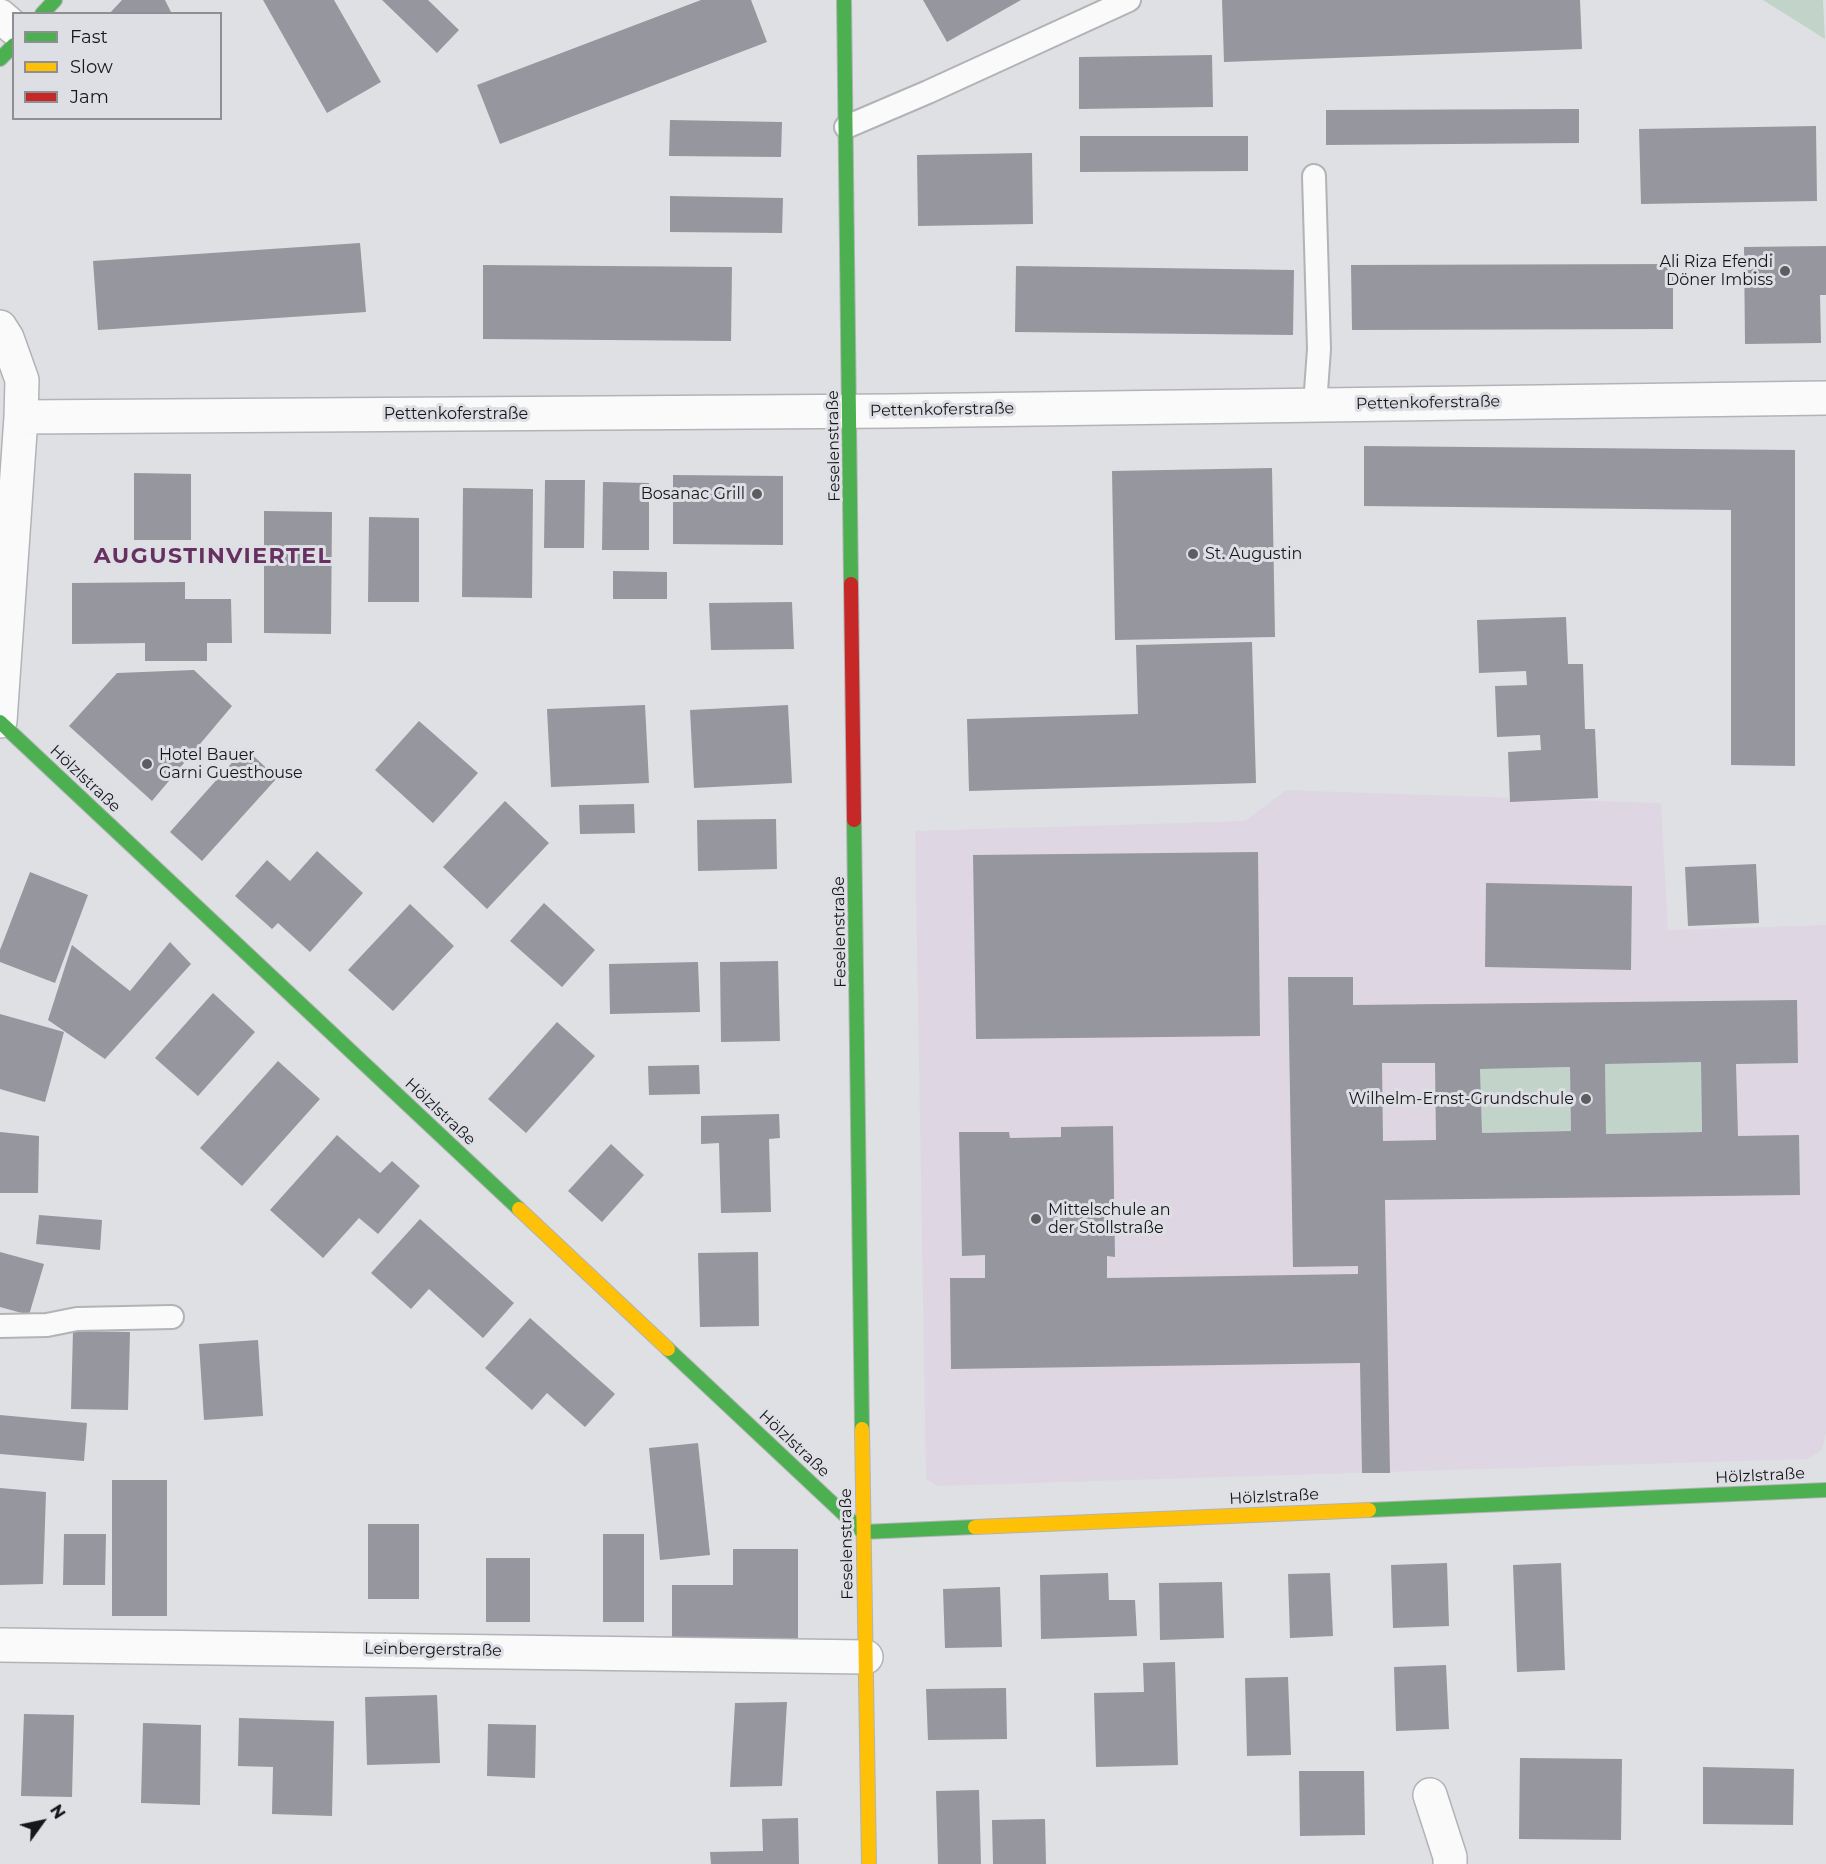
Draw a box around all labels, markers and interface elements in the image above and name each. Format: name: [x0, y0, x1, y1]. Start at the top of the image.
legend: [12, 12, 222, 120]
text: Fast: [70, 26, 108, 48]
text: Slow: [70, 56, 113, 78]
text: Jam: [70, 86, 109, 108]
place label: Ali Riza Efendi Döner Imbiss: [1659, 252, 1773, 290]
marker: Ali Riza Efendi Döner Imbiss: [1778, 264, 1792, 278]
street label: Feselenstraße: [823, 390, 845, 502]
street label: Pettenkoferstraße: [1356, 392, 1500, 414]
street label: Pettenkoferstraße: [870, 399, 1014, 421]
street label: Pettenkoferstraße: [384, 404, 528, 424]
place label: Bosanac Grill: [641, 484, 745, 504]
marker: Bosanac Grill: [750, 487, 764, 501]
district label: AUGUSTINVIERTEL: [94, 544, 332, 570]
place label: St. Augustin: [1205, 544, 1302, 564]
marker: St. Augustin: [1186, 547, 1200, 561]
street label: Hölzlstraße: [46, 741, 124, 817]
place label: Hotel Bauer Garni Guesthouse: [159, 745, 303, 783]
marker: Hotel Bauer Garni Guesthouse: [140, 757, 154, 771]
street label: Feselenstraße: [829, 876, 851, 988]
street label: Hölzlstraße: [401, 1074, 479, 1150]
place label: Wilhelm-Ernst-Grundschule: [1348, 1089, 1574, 1109]
marker: Wilhelm-Ernst-Grundschule: [1579, 1092, 1593, 1106]
place label: Mittelschule an der Stollstraße: [1048, 1200, 1171, 1238]
marker: Mittelschule an der Stollstraße: [1029, 1212, 1043, 1226]
street label: Hölzlstraße: [755, 1406, 833, 1482]
street label: Hölzlstraße: [1715, 1464, 1805, 1488]
street label: Hölzlstraße: [1229, 1485, 1319, 1509]
street label: Feselenstraße: [836, 1488, 858, 1600]
street label: Leinbergerstraße: [364, 1639, 502, 1661]
north arrow: [12, 1792, 72, 1852]
text: N: [46, 1801, 69, 1823]

